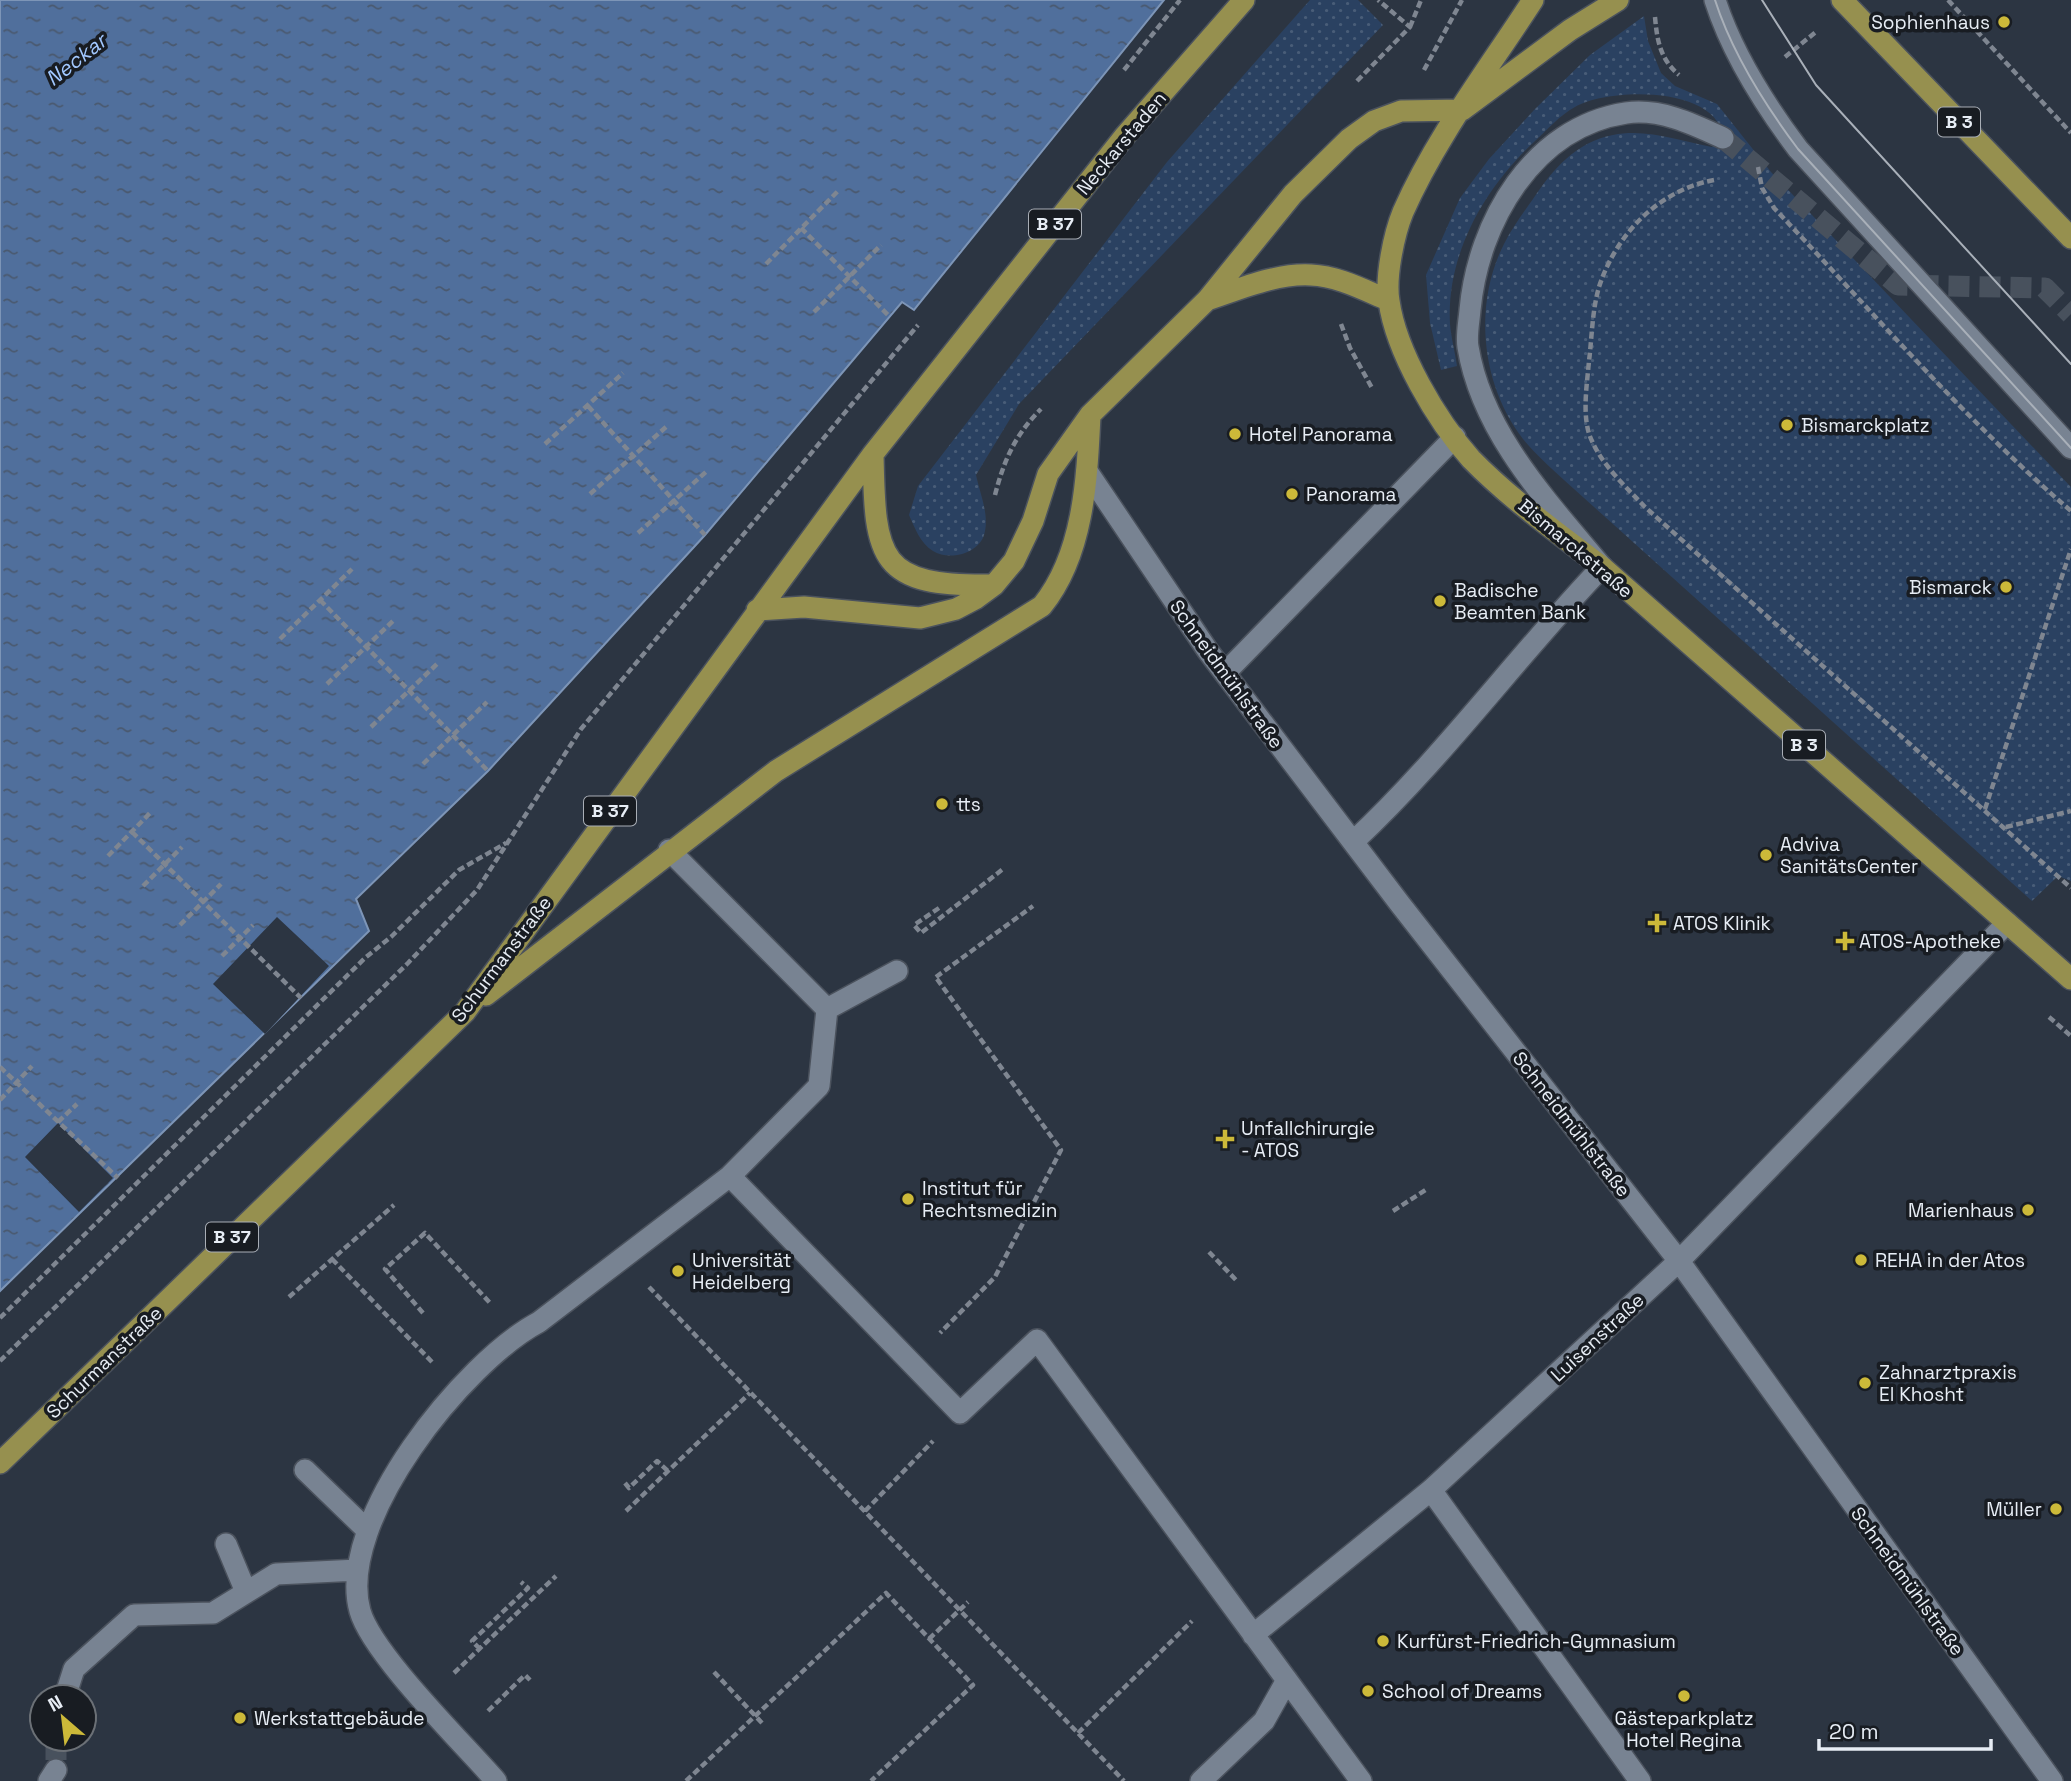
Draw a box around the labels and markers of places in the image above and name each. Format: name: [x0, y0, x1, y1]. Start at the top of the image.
place label: Sophienhaus: [1871, 10, 1990, 35]
marker: Sophienhaus: [1996, 14, 2012, 30]
place label: Bismarckplatz: [1801, 413, 1930, 438]
marker: Bismarckplatz: [1779, 417, 1795, 433]
place label: Hotel Panorama: [1249, 422, 1393, 447]
marker: Hotel Panorama: [1227, 426, 1243, 442]
place label: Panorama: [1306, 482, 1397, 507]
marker: Panorama: [1284, 486, 1300, 502]
place label: Bismarck: [1909, 575, 1992, 600]
place label: Badische Beamten Bank: [1454, 578, 1586, 625]
marker: Bismarck: [1998, 579, 2014, 595]
marker: Badische Beamten Bank: [1432, 593, 1448, 609]
place label: tts: [956, 792, 981, 817]
marker: tts: [934, 796, 950, 812]
place label: Adviva SanitätsCenter: [1780, 832, 1918, 879]
marker: Adviva SanitätsCenter: [1758, 847, 1774, 863]
place label: ATOS Klinik: [1673, 911, 1771, 936]
marker: ATOS Klinik: [1647, 913, 1667, 933]
place label: ATOS-Apotheke: [1859, 929, 2001, 954]
marker: ATOS-Apotheke: [1837, 933, 1853, 949]
place label: Unfallchirurgie - ATOS: [1241, 1116, 1375, 1163]
marker: Unfallchirurgie - ATOS: [1215, 1129, 1235, 1149]
place label: Institut für Rechtsmedizin: [922, 1176, 1057, 1223]
marker: Institut für Rechtsmedizin: [900, 1191, 916, 1207]
place label: Marienhaus: [1908, 1198, 2014, 1223]
marker: Marienhaus: [2020, 1202, 2036, 1218]
place label: Universität Heidelberg: [692, 1248, 791, 1295]
place label: REHA in der Atos: [1875, 1248, 2025, 1273]
marker: REHA in der Atos: [1853, 1252, 1869, 1268]
marker: Universität Heidelberg: [670, 1263, 686, 1279]
place label: Zahnarztpraxis El Khosht: [1879, 1360, 2017, 1407]
marker: Zahnarztpraxis El Khosht: [1857, 1375, 1873, 1391]
place label: Müller: [1986, 1497, 2042, 1522]
marker: Müller: [2048, 1501, 2064, 1517]
place label: Kurfürst-Friedrich-Gymnasium: [1397, 1629, 1676, 1654]
marker: Kurfürst-Friedrich-Gymnasium: [1375, 1633, 1391, 1649]
place label: School of Dreams: [1382, 1679, 1542, 1704]
marker: School of Dreams: [1360, 1683, 1376, 1699]
marker: Gästeparkplatz Hotel Regina: [1676, 1688, 1692, 1704]
place label: Werkstattgebäude: [254, 1706, 425, 1731]
place label: Gästeparkplatz Hotel Regina: [1614, 1706, 1754, 1753]
marker: Werkstattgebäude: [232, 1710, 248, 1726]

